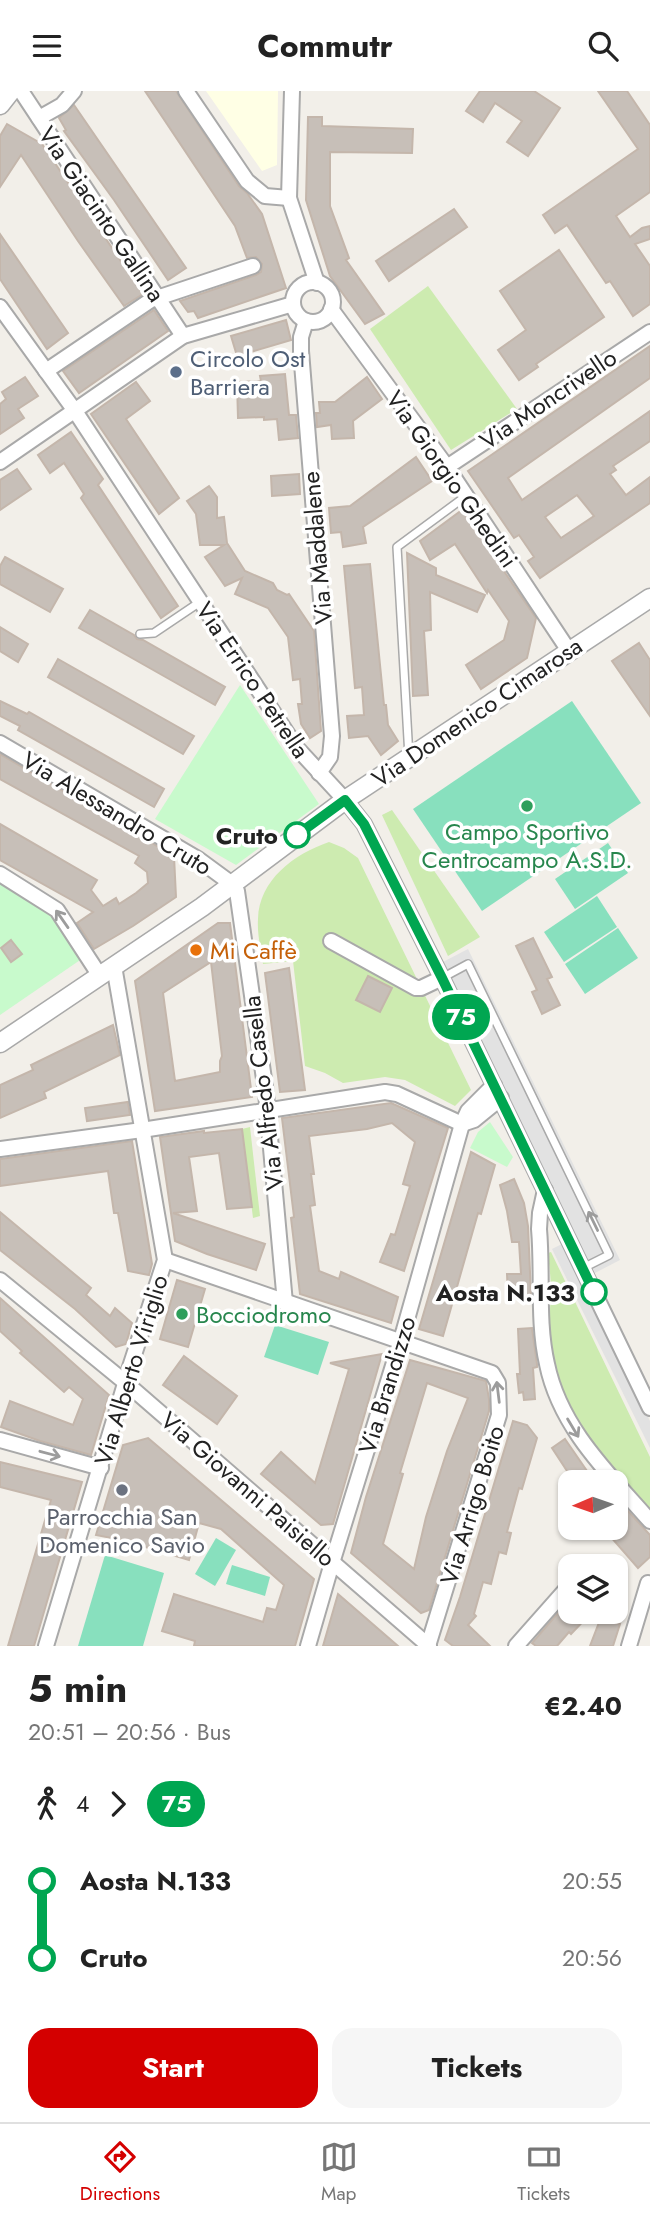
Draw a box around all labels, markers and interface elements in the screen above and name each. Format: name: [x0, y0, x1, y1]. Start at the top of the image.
text: Commutr: [257, 23, 393, 69]
icon: menu: [28, 27, 66, 65]
icon: search: [584, 27, 622, 65]
street label: Via Giacinto Gallina: [30, 119, 174, 309]
street label: Via Moncrivello: [472, 340, 624, 458]
place label: Circolo Ost Barriera: [190, 341, 306, 404]
marker: Circolo Ost Barriera: [168, 364, 184, 380]
street label: Via Giorgio Ghedini: [378, 383, 526, 575]
street label: Via Maddalene: [293, 470, 341, 626]
street label: Via Errico Petrella: [188, 595, 318, 765]
street label: Via Domenico Cimarosa: [365, 628, 589, 796]
street label: Via Alessandro Cruto: [15, 742, 219, 884]
marker: Campo Sportivo Centrocampo A.S.D.: [519, 798, 535, 814]
place label: Campo Sportivo Centrocampo A.S.D.: [422, 814, 632, 877]
place label: Cruto: [216, 818, 278, 853]
marker: Cruto: [284, 822, 310, 848]
one-way arrow: [55, 910, 69, 929]
place label: Mi Caffè: [210, 933, 297, 968]
marker: Mi Caffè: [188, 942, 204, 958]
street label: Via Alfredo Casella: [234, 994, 292, 1192]
line badge: 75: [430, 994, 492, 1040]
text: 75: [446, 999, 476, 1034]
one-way arrow: [585, 1211, 599, 1232]
street label: Via Alberto Viriglio: [85, 1270, 177, 1470]
place label: Aosta N.133: [435, 1275, 575, 1310]
marker: Aosta N.133: [581, 1279, 607, 1305]
place label: Bocciodromo: [196, 1297, 331, 1332]
marker: Bocciodromo: [174, 1306, 190, 1322]
street label: Via Brandizzo: [349, 1312, 425, 1458]
one-way arrow: [491, 1381, 504, 1404]
street label: Via Giovanni Paisiello: [153, 1403, 343, 1575]
one-way arrow: [566, 1417, 580, 1437]
street label: Via Arrigo Boito: [431, 1421, 513, 1589]
one-way arrow: [38, 1448, 61, 1461]
north arrow: [558, 1470, 628, 1540]
map controls: [558, 1470, 628, 1624]
marker: Parrocchia San Domenico Savio: [114, 1482, 130, 1498]
place label: Parrocchia San Domenico Savio: [39, 1499, 205, 1562]
button: layers: [558, 1554, 628, 1624]
text: 5 min: [28, 1661, 127, 1716]
text: €2.40: [544, 1687, 622, 1725]
text: 20:51 – 20:56 · Bus: [28, 1715, 231, 1749]
icon: walk: [28, 1785, 66, 1823]
icon: forward: [99, 1785, 137, 1823]
text: 75: [161, 1786, 191, 1821]
text: 4: [76, 1787, 89, 1821]
text: Aosta N.133: [80, 1862, 231, 1900]
text: 20:55: [562, 1864, 622, 1898]
text: Cruto: [80, 1939, 147, 1977]
text: 20:56: [562, 1941, 622, 1975]
button: Start: [28, 2028, 318, 2108]
button: Tickets: [332, 2028, 622, 2108]
tab: Directions: [80, 2138, 160, 2207]
tab: Map: [320, 2138, 358, 2207]
tab: Tickets: [517, 2138, 570, 2207]

